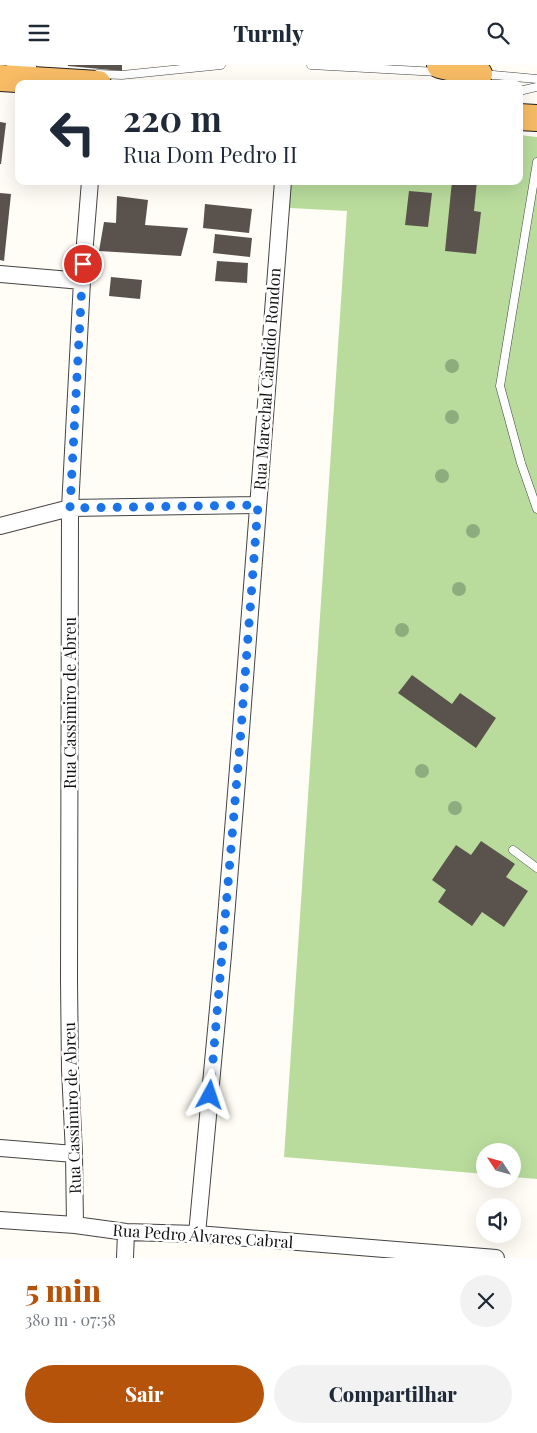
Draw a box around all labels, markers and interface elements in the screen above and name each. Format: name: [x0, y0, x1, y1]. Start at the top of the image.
text: Turnly: [233, 18, 304, 48]
icon: menu: [25, 19, 53, 47]
icon: search: [484, 19, 512, 47]
text: 220 m: [123, 94, 222, 141]
icon: left: [40, 100, 105, 165]
text: Rua Dom Pedro II: [123, 139, 298, 169]
pin: [62, 243, 104, 285]
icon: arrive: [69, 250, 97, 278]
street label: Rua Marechal Cândido Rondon: [248, 267, 285, 491]
street label: Rua Cassimiro de Abreu: [59, 617, 80, 789]
street label: Rua Cassimiro de Abreu: [58, 1022, 85, 1194]
position arrow: [183, 1068, 235, 1120]
north arrow: [476, 1143, 521, 1187]
map controls: [476, 1143, 521, 1243]
button: sound: [476, 1198, 521, 1243]
street label: Rua Pedro Álvares Cabral: [112, 1219, 294, 1252]
text: 5 min: [25, 1270, 101, 1310]
button: close: [460, 1275, 512, 1327]
text: 380 m · 07:58: [25, 1309, 116, 1330]
button: Sair: [25, 1365, 264, 1423]
button: Compartilhar: [274, 1365, 512, 1423]

